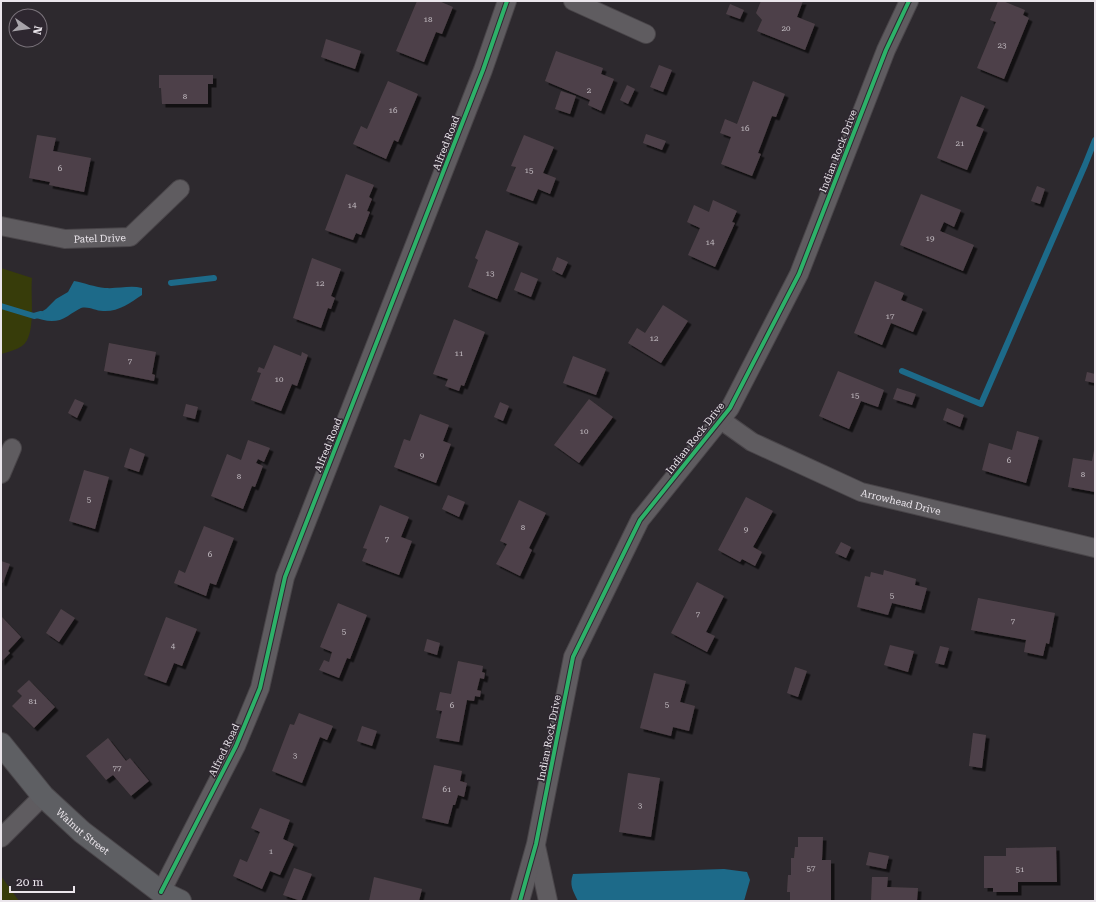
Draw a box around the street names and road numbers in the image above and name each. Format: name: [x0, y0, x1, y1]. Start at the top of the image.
street label: Indian Rock Drive: [817, 108, 859, 194]
street label: Alfred Road: [431, 114, 462, 172]
street label: Patel Drive: [73, 232, 126, 244]
street label: Indian Rock Drive: [664, 400, 727, 476]
street label: Alfred Road: [312, 416, 344, 474]
street label: Arrowhead Drive: [860, 487, 942, 517]
street label: Indian Rock Drive: [535, 693, 563, 782]
street label: Alfred Road: [207, 721, 242, 778]
street label: Walnut Street: [54, 806, 112, 857]

